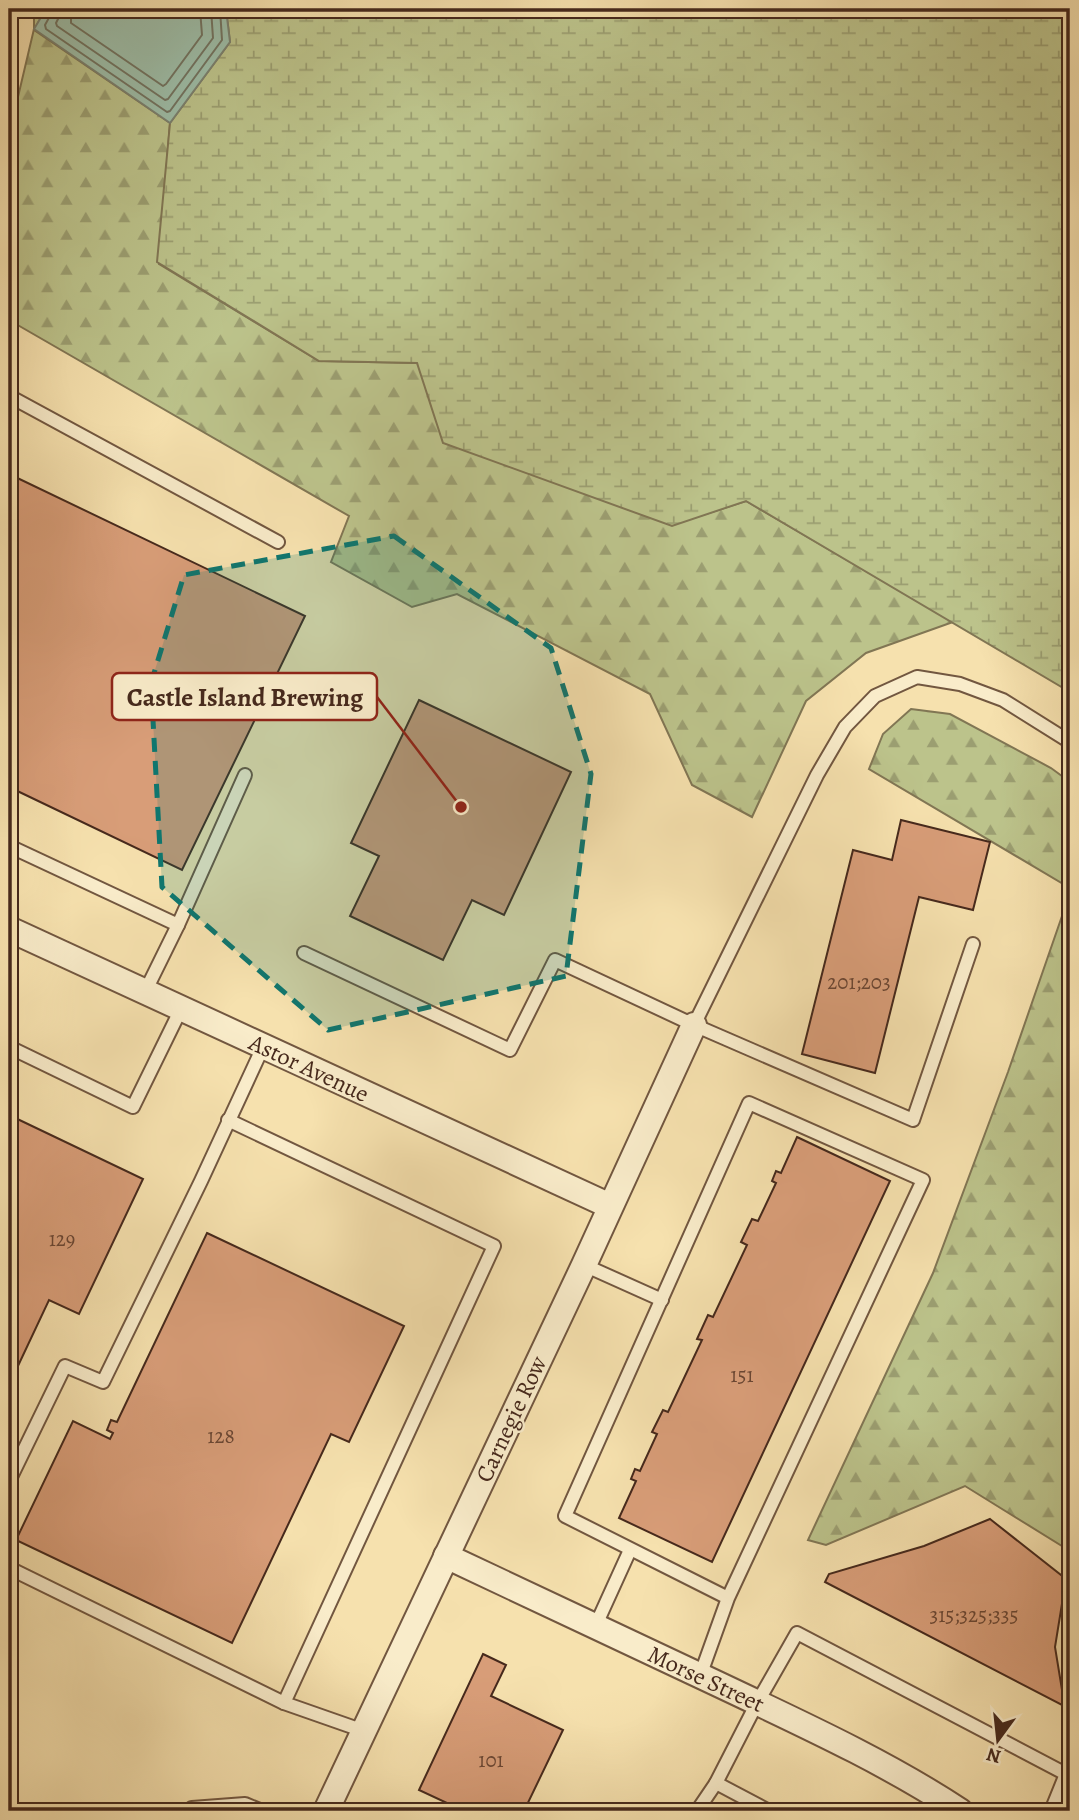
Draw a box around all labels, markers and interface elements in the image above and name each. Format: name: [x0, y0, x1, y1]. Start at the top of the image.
callout: Castle Island Brewing: [112, 673, 377, 720]
text: Castle Island Brewing: [127, 680, 364, 715]
house number: 201;203: [827, 968, 891, 996]
street label: Astor Avenue: [243, 1026, 374, 1110]
house number: 129: [49, 1225, 75, 1253]
street label: Carnegie Row: [468, 1351, 554, 1487]
house number: 151: [730, 1361, 754, 1389]
house number: 128: [207, 1422, 235, 1450]
house number: 315;325;335: [929, 1601, 1019, 1629]
street label: Morse Street: [643, 1638, 770, 1720]
north arrow: [964, 1704, 1034, 1774]
text: N: [984, 1741, 1004, 1770]
house number: 101: [478, 1746, 504, 1774]

